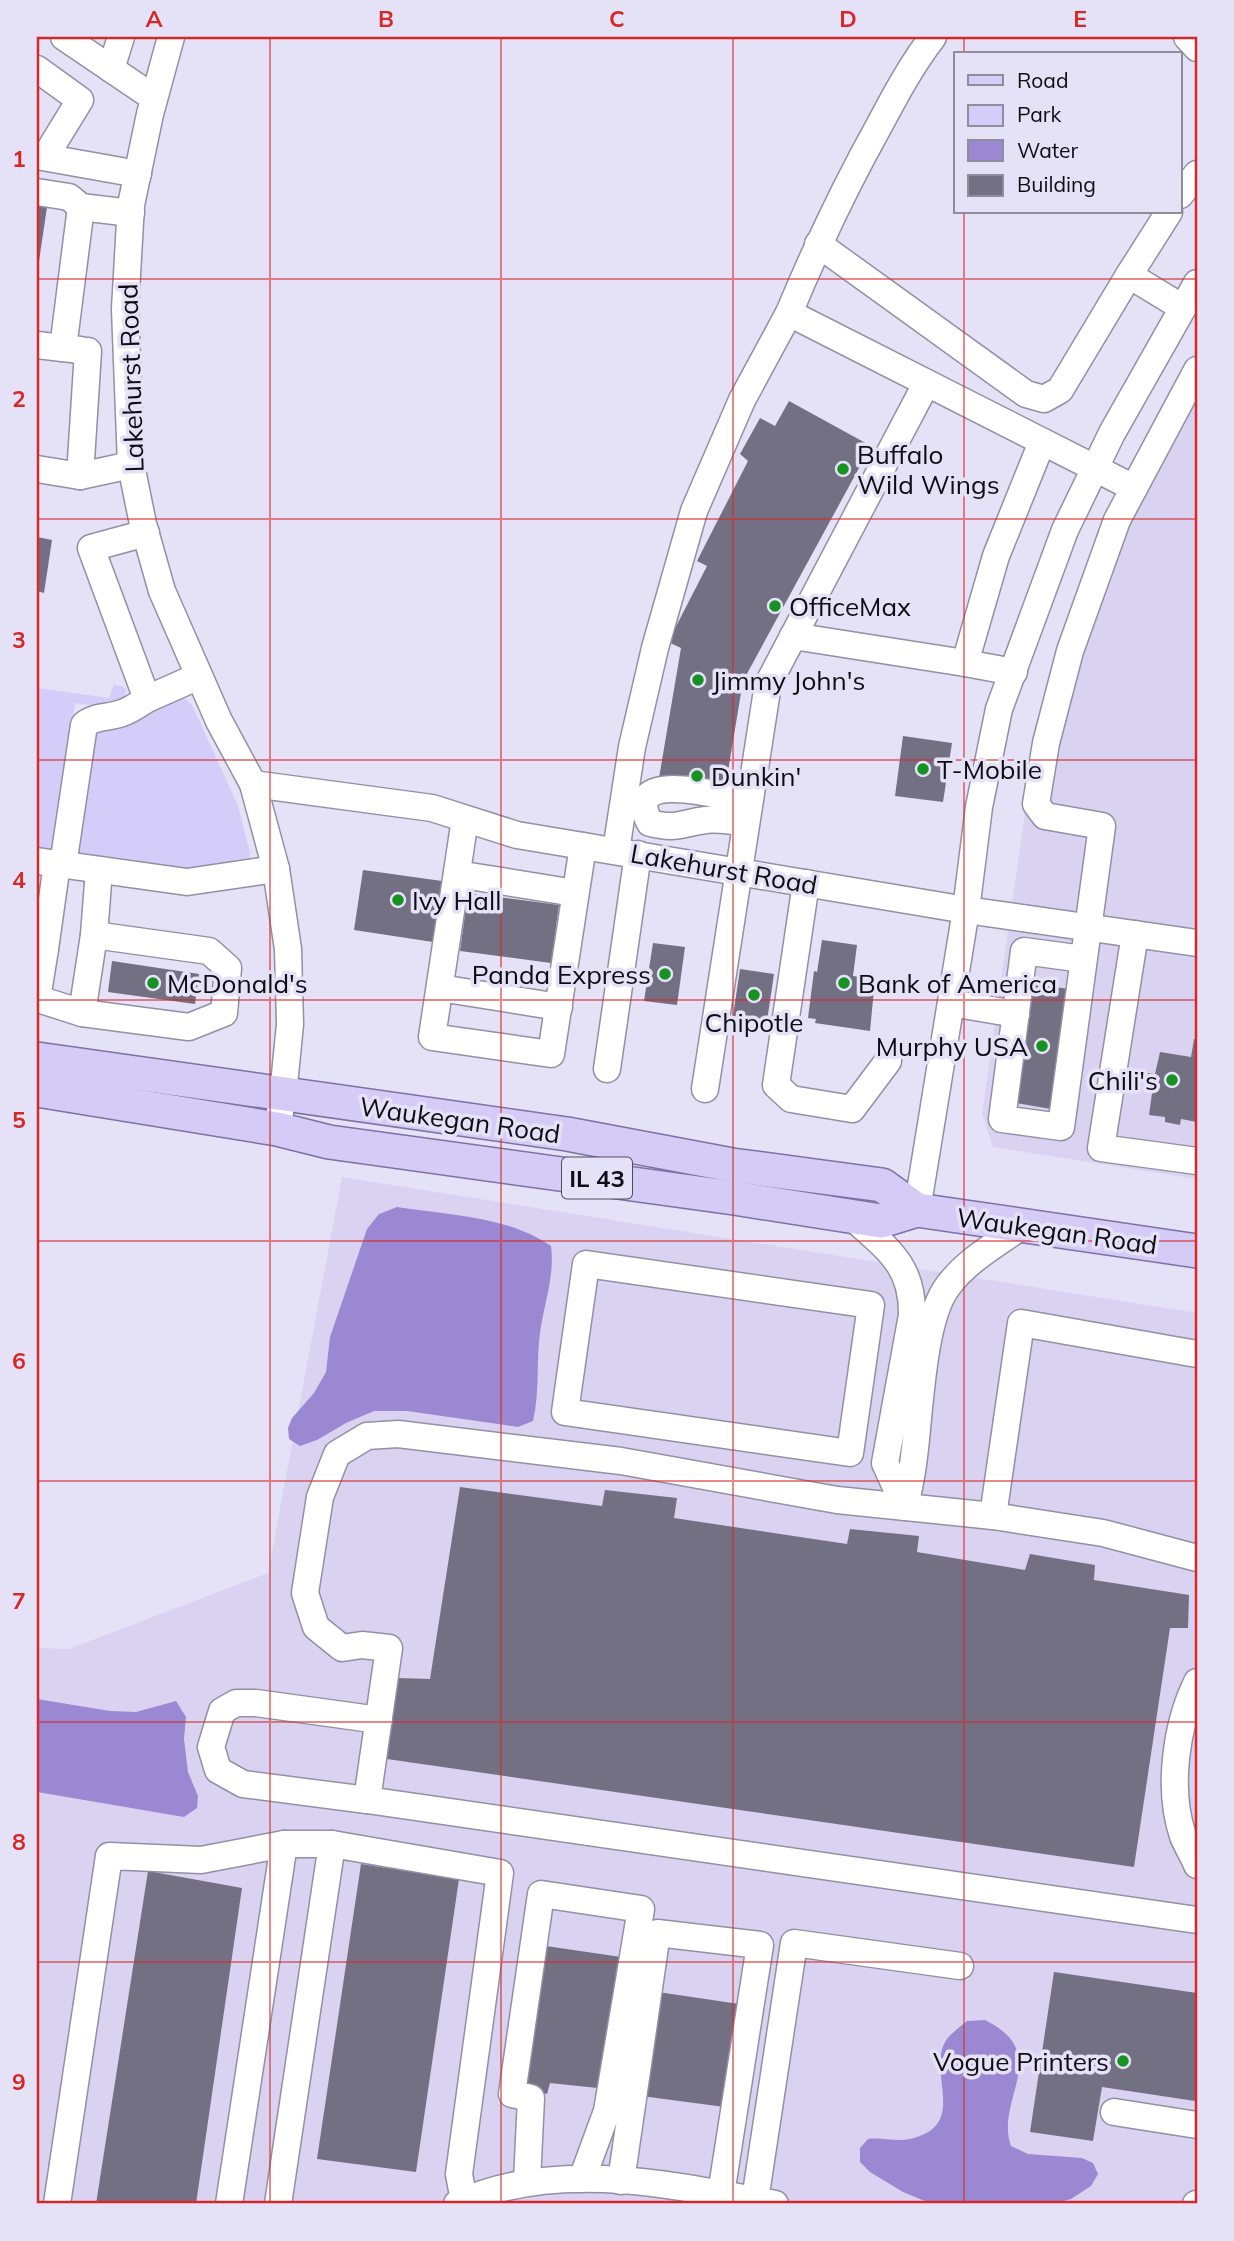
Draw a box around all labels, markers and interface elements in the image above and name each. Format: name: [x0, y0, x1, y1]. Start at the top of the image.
text: A: [145, 4, 163, 33]
text: B: [378, 4, 394, 33]
text: C: [609, 4, 625, 33]
text: D: [839, 4, 857, 33]
text: E: [1073, 4, 1087, 33]
legend: [954, 52, 1182, 214]
text: Road: [1017, 67, 1068, 93]
text: Park: [1017, 101, 1061, 127]
text: Water: [1017, 137, 1078, 163]
text: 1: [12, 144, 26, 173]
text: Building: [1017, 171, 1096, 197]
street label: Lakehurst Road: [111, 283, 151, 473]
text: 2: [12, 384, 26, 413]
place label: Buffalo Wild Wings: [857, 438, 1000, 501]
marker: Buffalo Wild Wings: [835, 461, 851, 477]
place label: OfficeMax: [789, 590, 911, 623]
marker: OfficeMax: [767, 598, 783, 614]
text: 3: [12, 625, 26, 654]
place label: Jimmy John's: [712, 664, 865, 697]
marker: Jimmy John's: [690, 672, 706, 688]
place label: T-Mobile: [937, 753, 1042, 786]
place label: Dunkin': [711, 760, 801, 793]
marker: T-Mobile: [915, 761, 931, 777]
marker: Dunkin': [689, 768, 705, 784]
street label: Lakehurst Road: [628, 836, 820, 902]
text: 4: [12, 865, 26, 894]
place label: Ivy Hall: [412, 884, 501, 917]
marker: Ivy Hall: [390, 892, 406, 908]
place label: Panda Express: [472, 958, 651, 991]
marker: Panda Express: [657, 966, 673, 982]
place label: McDonald's: [167, 967, 308, 1000]
place label: Bank of America: [858, 967, 1057, 1000]
marker: McDonald's: [145, 975, 161, 991]
marker: Bank of America: [836, 975, 852, 991]
marker: Chipotle: [746, 987, 762, 1003]
place label: Chipotle: [705, 1006, 803, 1039]
place label: Murphy USA: [876, 1030, 1028, 1063]
marker: Murphy USA: [1034, 1038, 1050, 1054]
place label: Chili's: [1088, 1064, 1158, 1097]
marker: Chili's: [1164, 1072, 1180, 1088]
street label: Waukegan Road: [358, 1090, 562, 1150]
text: 5: [12, 1105, 26, 1134]
road number: IL 43: [562, 1158, 632, 1198]
street label: Waukegan Road: [955, 1201, 1159, 1261]
text: 6: [12, 1346, 26, 1375]
text: 7: [12, 1586, 26, 1615]
text: 8: [12, 1827, 26, 1856]
place label: Vogue Printers: [933, 2045, 1109, 2078]
marker: Vogue Printers: [1115, 2053, 1131, 2069]
text: 9: [12, 2067, 26, 2096]

